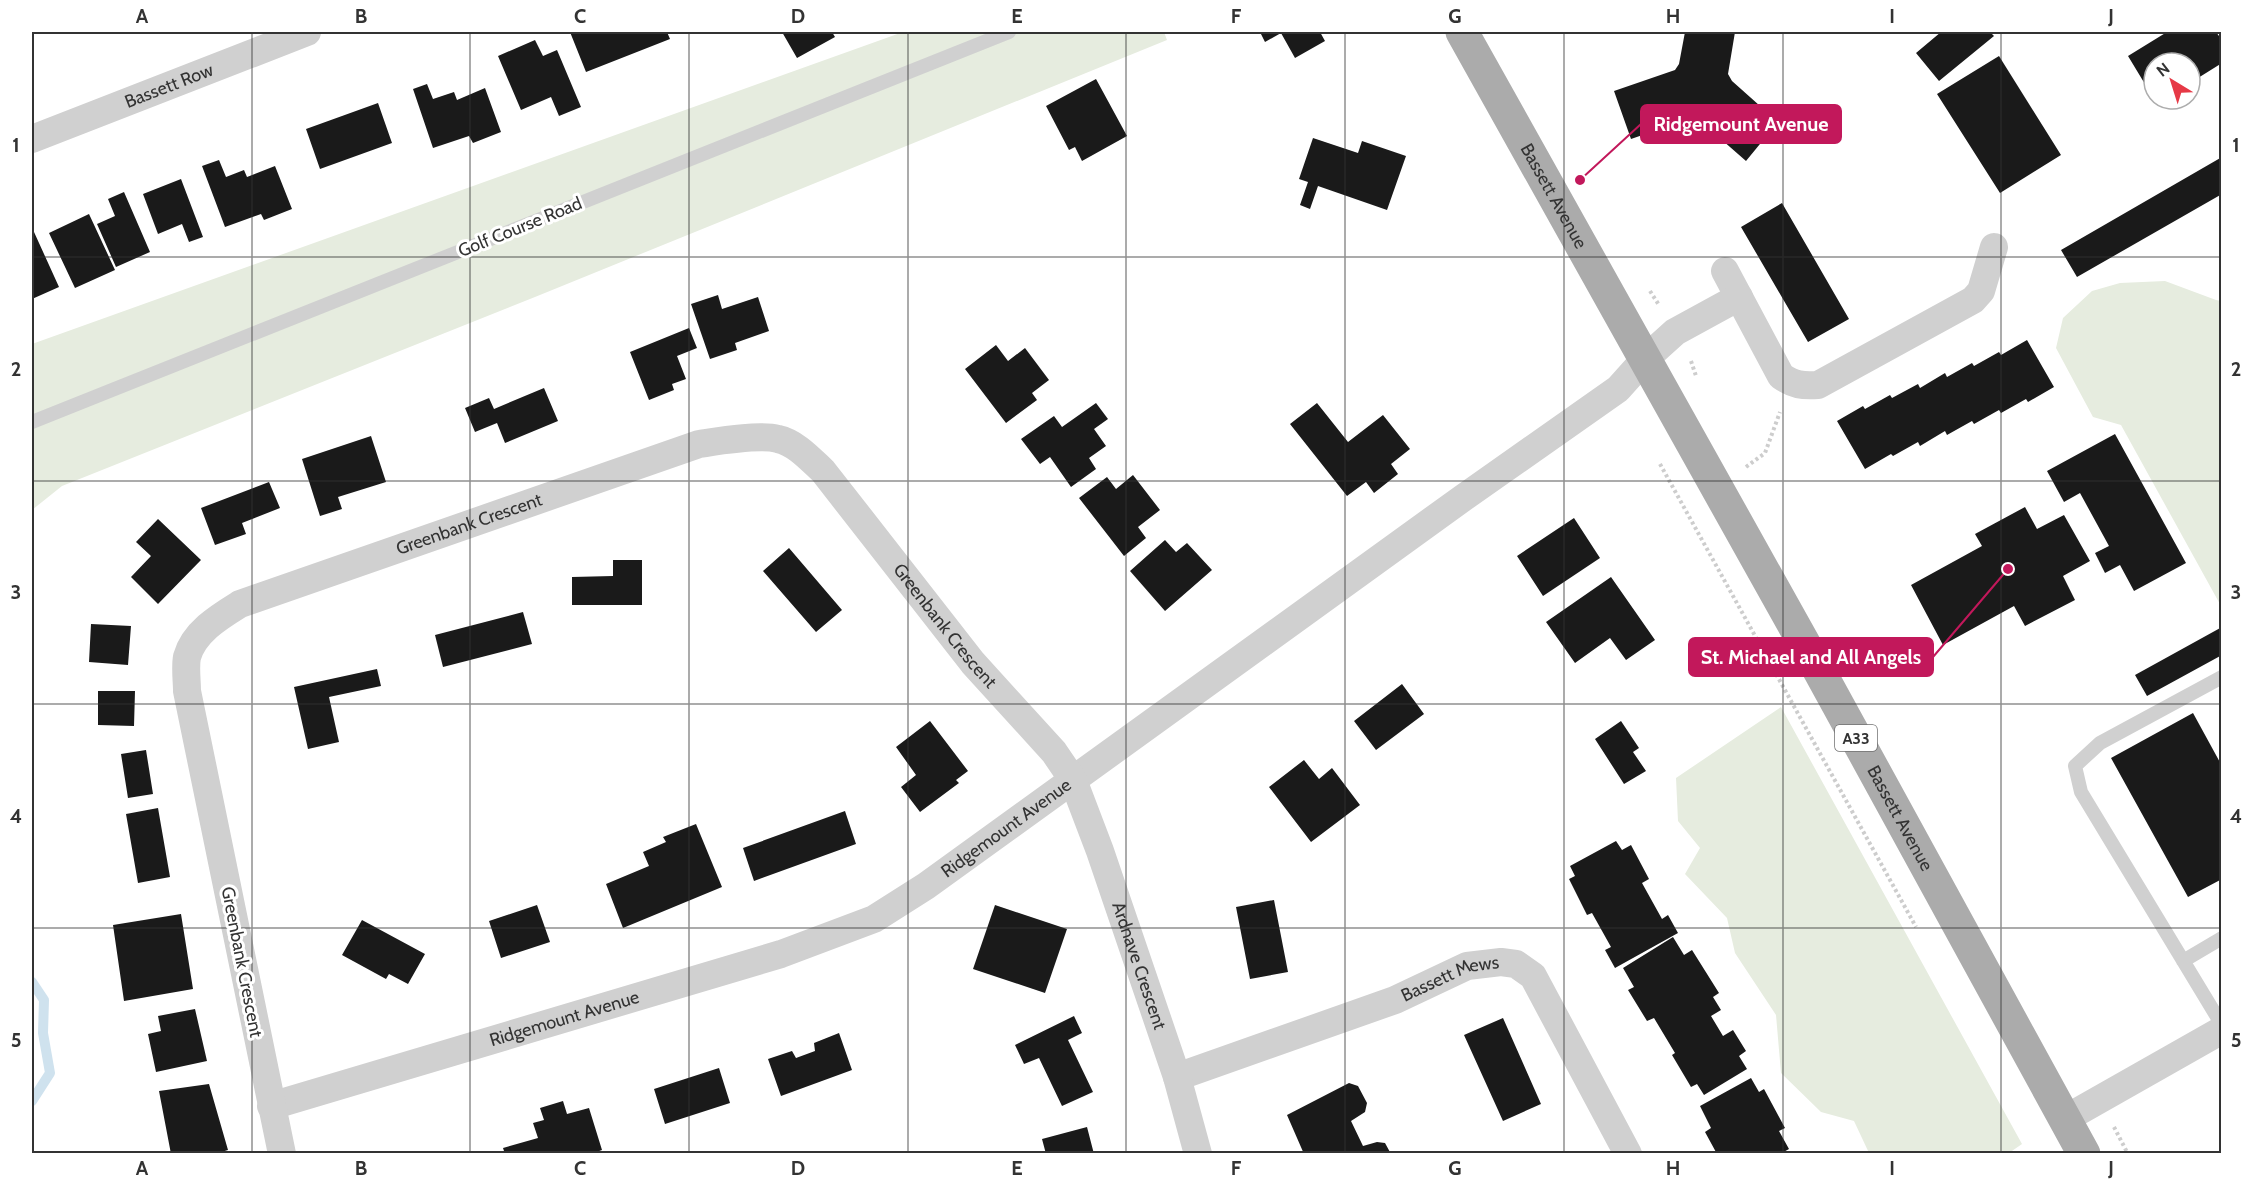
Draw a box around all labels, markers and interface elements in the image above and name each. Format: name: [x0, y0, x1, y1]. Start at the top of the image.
text: A: [136, 4, 149, 28]
text: B: [355, 4, 367, 28]
text: C: [574, 4, 586, 28]
text: D: [791, 4, 805, 28]
text: E: [1011, 4, 1023, 28]
text: F: [1231, 4, 1242, 28]
text: G: [1448, 4, 1462, 28]
text: H: [1666, 4, 1680, 28]
text: I: [1889, 4, 1895, 28]
text: J: [2107, 4, 2114, 28]
north arrow: [2142, 51, 2202, 111]
street label: Bassett Row: [122, 59, 216, 113]
text: N: [2153, 59, 2173, 81]
callout: Ridgemount Avenue: [1641, 105, 1841, 143]
text: Ridgemount Avenue: [1653, 112, 1829, 136]
text: 1: [12, 133, 20, 157]
text: 1: [2232, 133, 2240, 157]
street label: Bassett Avenue: [1516, 140, 1592, 252]
street label: Golf Course Road: [455, 192, 585, 262]
text: 2: [11, 357, 21, 381]
text: 2: [2231, 357, 2241, 381]
street label: Greenbank Crescent: [393, 489, 545, 560]
street label: Greenbank Crescent: [888, 559, 1001, 693]
text: 3: [11, 580, 21, 604]
text: 3: [2231, 580, 2241, 604]
callout: St. Michael and All Angels: [1689, 638, 1933, 676]
text: St. Michael and All Angels: [1701, 645, 1921, 669]
road number: A33: [1835, 725, 1877, 751]
street label: Bassett Avenue: [1862, 762, 1938, 875]
street label: Ridgemount Avenue: [937, 774, 1075, 882]
text: 4: [10, 804, 22, 828]
text: 4: [2230, 804, 2242, 828]
street label: Greenbank Crescent: [217, 885, 267, 1039]
street label: Ardnave Crescent: [1107, 899, 1171, 1032]
street label: Bassett Mews: [1397, 951, 1500, 1007]
street label: Ridgemount Avenue: [487, 986, 642, 1051]
text: 5: [11, 1028, 21, 1052]
text: 5: [2231, 1028, 2241, 1052]
text: A: [136, 1156, 149, 1180]
text: B: [355, 1156, 367, 1180]
text: C: [574, 1156, 586, 1180]
text: D: [791, 1156, 805, 1180]
text: E: [1011, 1156, 1023, 1180]
text: F: [1231, 1156, 1242, 1180]
text: G: [1448, 1156, 1462, 1180]
text: H: [1666, 1156, 1680, 1180]
text: I: [1889, 1156, 1895, 1180]
text: J: [2107, 1156, 2114, 1180]

